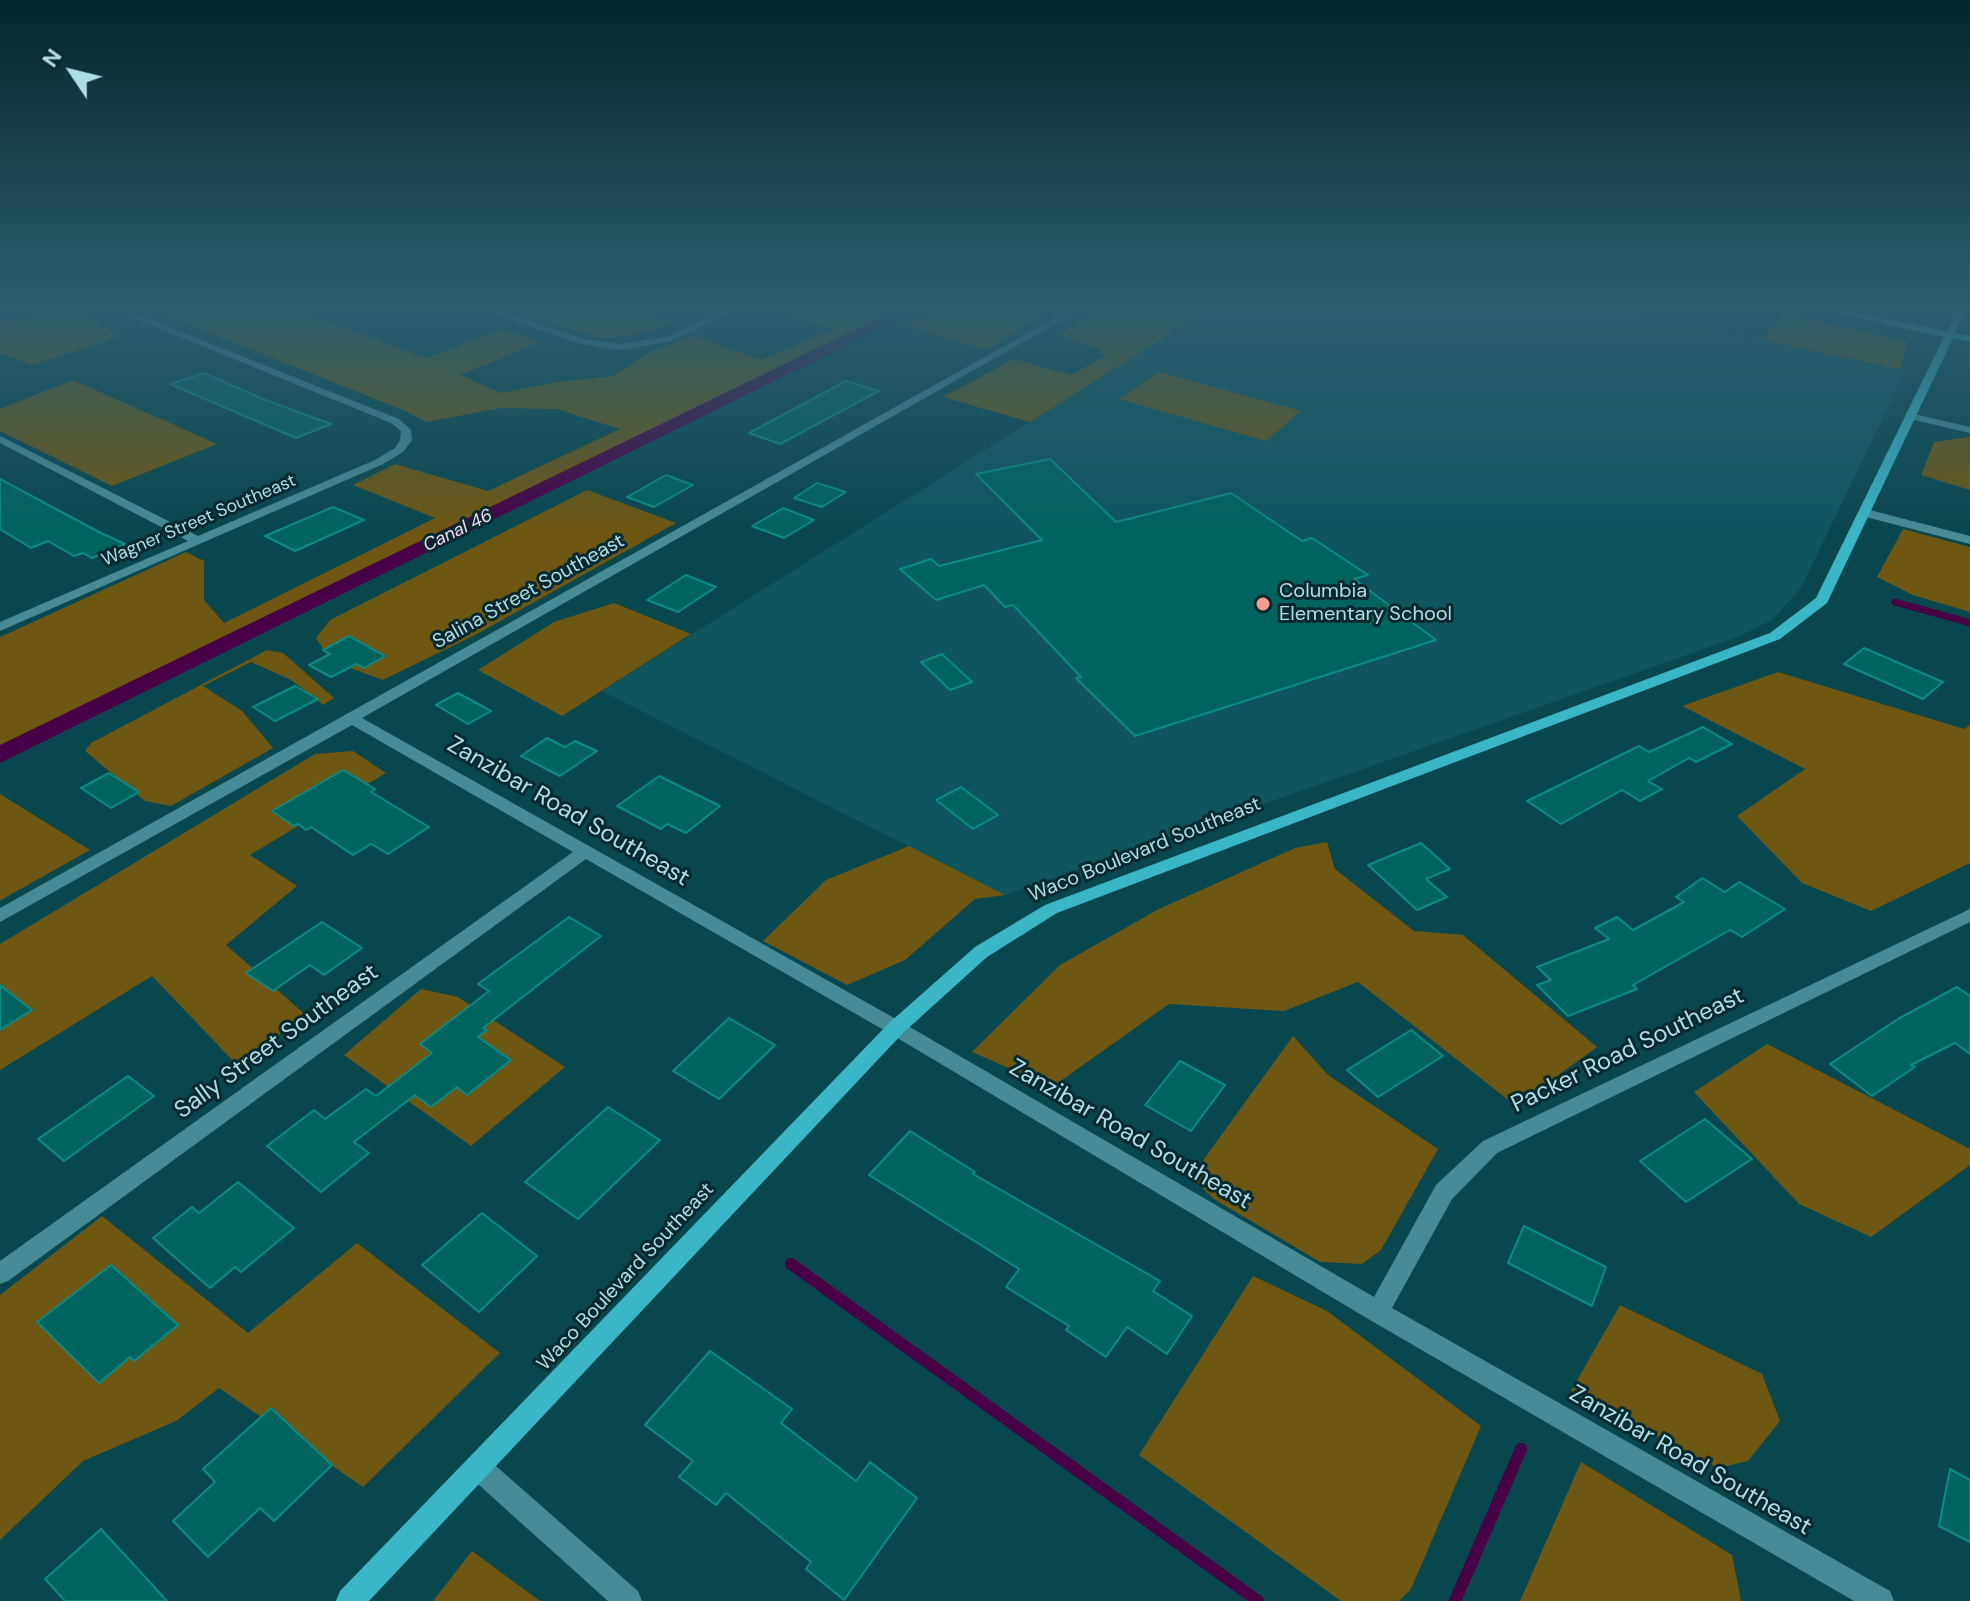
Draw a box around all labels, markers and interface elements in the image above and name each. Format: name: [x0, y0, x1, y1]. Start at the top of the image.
north arrow: [32, 32, 112, 112]
text: N: [35, 43, 68, 73]
street label: Wagner Street Southeast: [99, 470, 299, 572]
water label: Canal 46: [420, 505, 496, 557]
street label: Salina Street Southeast: [429, 529, 629, 655]
place label: Columbia Elementary School: [1279, 580, 1452, 627]
marker: Columbia Elementary School: [1254, 595, 1272, 613]
street label: Zanzibar Road Southeast: [442, 731, 694, 893]
street label: Waco Boulevard Southeast: [1025, 792, 1265, 908]
street label: Sally Street Southeast: [170, 958, 384, 1126]
street label: Packer Road Southeast: [1507, 982, 1749, 1120]
street label: Zanzibar Road Southeast: [1004, 1054, 1256, 1216]
street label: Waco Boulevard Southeast: [533, 1178, 719, 1376]
street label: Zanzibar Road Southeast: [1564, 1380, 1816, 1542]

